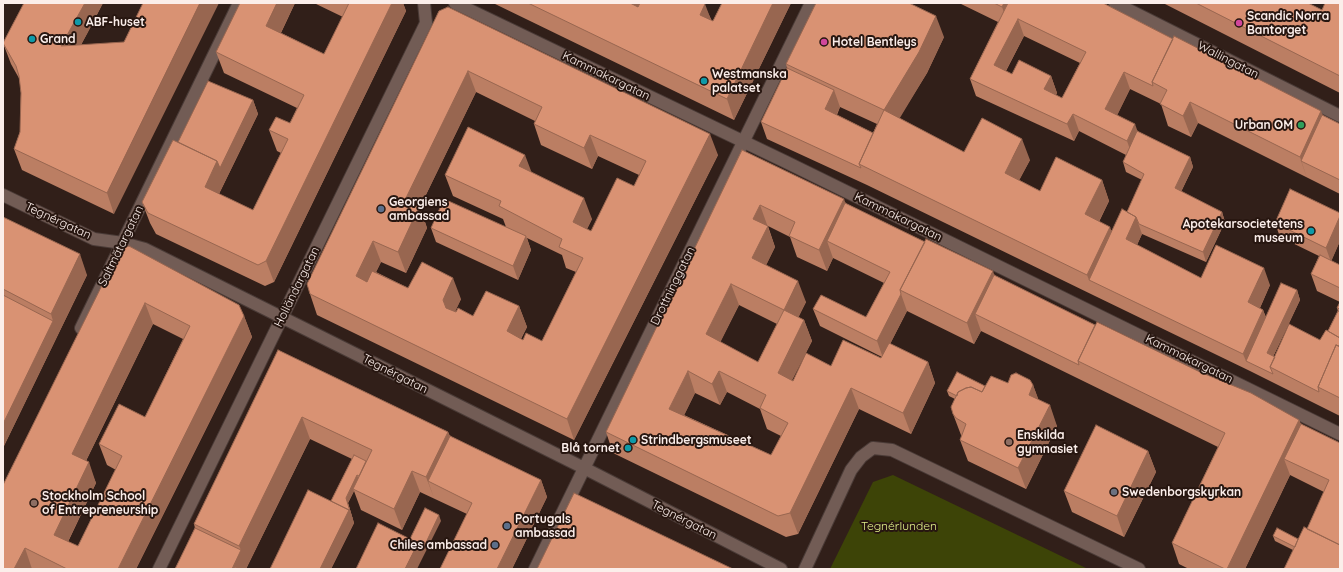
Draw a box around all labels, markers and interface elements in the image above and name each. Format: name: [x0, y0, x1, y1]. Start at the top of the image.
place label: Scandic Norra Bantorget: [1247, 9, 1329, 37]
place label: ABF-huset: [86, 15, 145, 29]
marker: ABF-huset: [73, 17, 83, 27]
marker: Scandic Norra Bantorget: [1234, 18, 1244, 28]
place label: Grand: [40, 32, 76, 46]
marker: Grand: [27, 34, 37, 44]
place label: Hotel Bentleys: [832, 35, 916, 49]
marker: Hotel Bentleys: [819, 37, 829, 47]
street label: Wallingatan: [1195, 38, 1261, 82]
street label: Kammakargatan: [560, 49, 652, 103]
place label: Westmanska palatset: [712, 67, 787, 95]
marker: Westmanska palatset: [699, 76, 709, 86]
place label: Urban OM: [1235, 118, 1293, 132]
marker: Urban OM: [1296, 120, 1306, 130]
street label: Kammakargatan: [852, 190, 944, 244]
place label: Georgiens ambassad: [389, 195, 449, 223]
street label: Tegnérgatan: [23, 199, 93, 243]
street label: Saltmätargatan: [95, 203, 147, 289]
marker: Georgiens ambassad: [376, 204, 386, 214]
place label: Apotekarsocietetens museum: [1183, 217, 1303, 245]
marker: Apotekarsocietetens museum: [1306, 226, 1316, 236]
street label: Holländargatan: [271, 244, 323, 330]
street label: Drottninggatan: [648, 245, 698, 327]
street label: Kammakargatan: [1143, 332, 1235, 386]
street label: Tegnérgatan: [360, 351, 430, 397]
place label: Enskilda gymnasiet: [1017, 428, 1078, 456]
place label: Strindbergsmuseet: [641, 433, 752, 447]
marker: Strindbergsmuseet: [628, 435, 638, 445]
marker: Enskilda gymnasiet: [1004, 437, 1014, 447]
place label: Blå tornet: [561, 441, 620, 455]
marker: Blå tornet: [623, 443, 633, 453]
place label: Swedenborgskyrkan: [1122, 485, 1241, 499]
marker: Swedenborgskyrkan: [1109, 487, 1119, 497]
place label: Stockholm School of Entrepreneurship: [42, 489, 158, 517]
street label: Tegnérgatan: [649, 497, 719, 543]
marker: Stockholm School of Entrepreneurship: [29, 498, 39, 508]
place label: Portugals ambassad: [515, 512, 575, 540]
park label: Tegnérlunden: [861, 519, 937, 533]
marker: Portugals ambassad: [502, 521, 512, 531]
place label: Chiles ambassad: [390, 538, 487, 552]
marker: Chiles ambassad: [490, 540, 500, 550]

